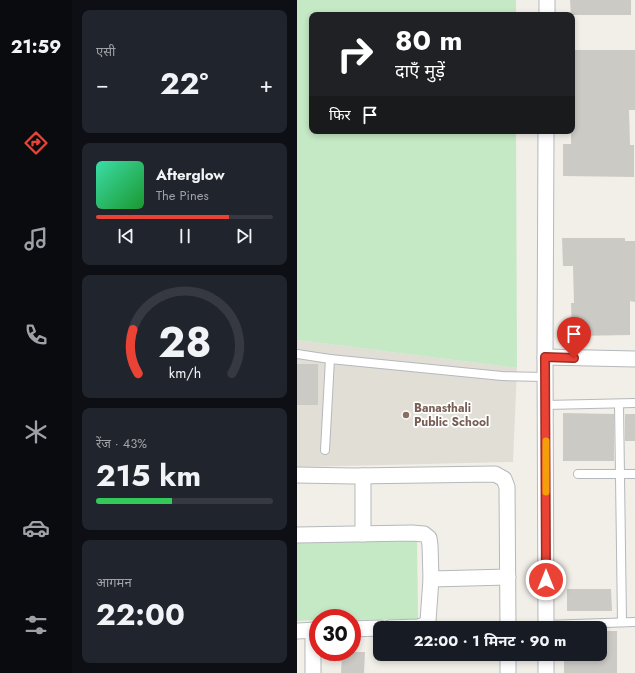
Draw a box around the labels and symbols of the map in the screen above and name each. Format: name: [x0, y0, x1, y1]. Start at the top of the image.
pin: [557, 317, 591, 358]
place label: Banasthali Public School: [414, 399, 489, 431]
marker: Banasthali Public School: [401, 410, 411, 420]
position arrow: [525, 559, 567, 601]
speed limit sign: 30: [309, 609, 361, 661]

